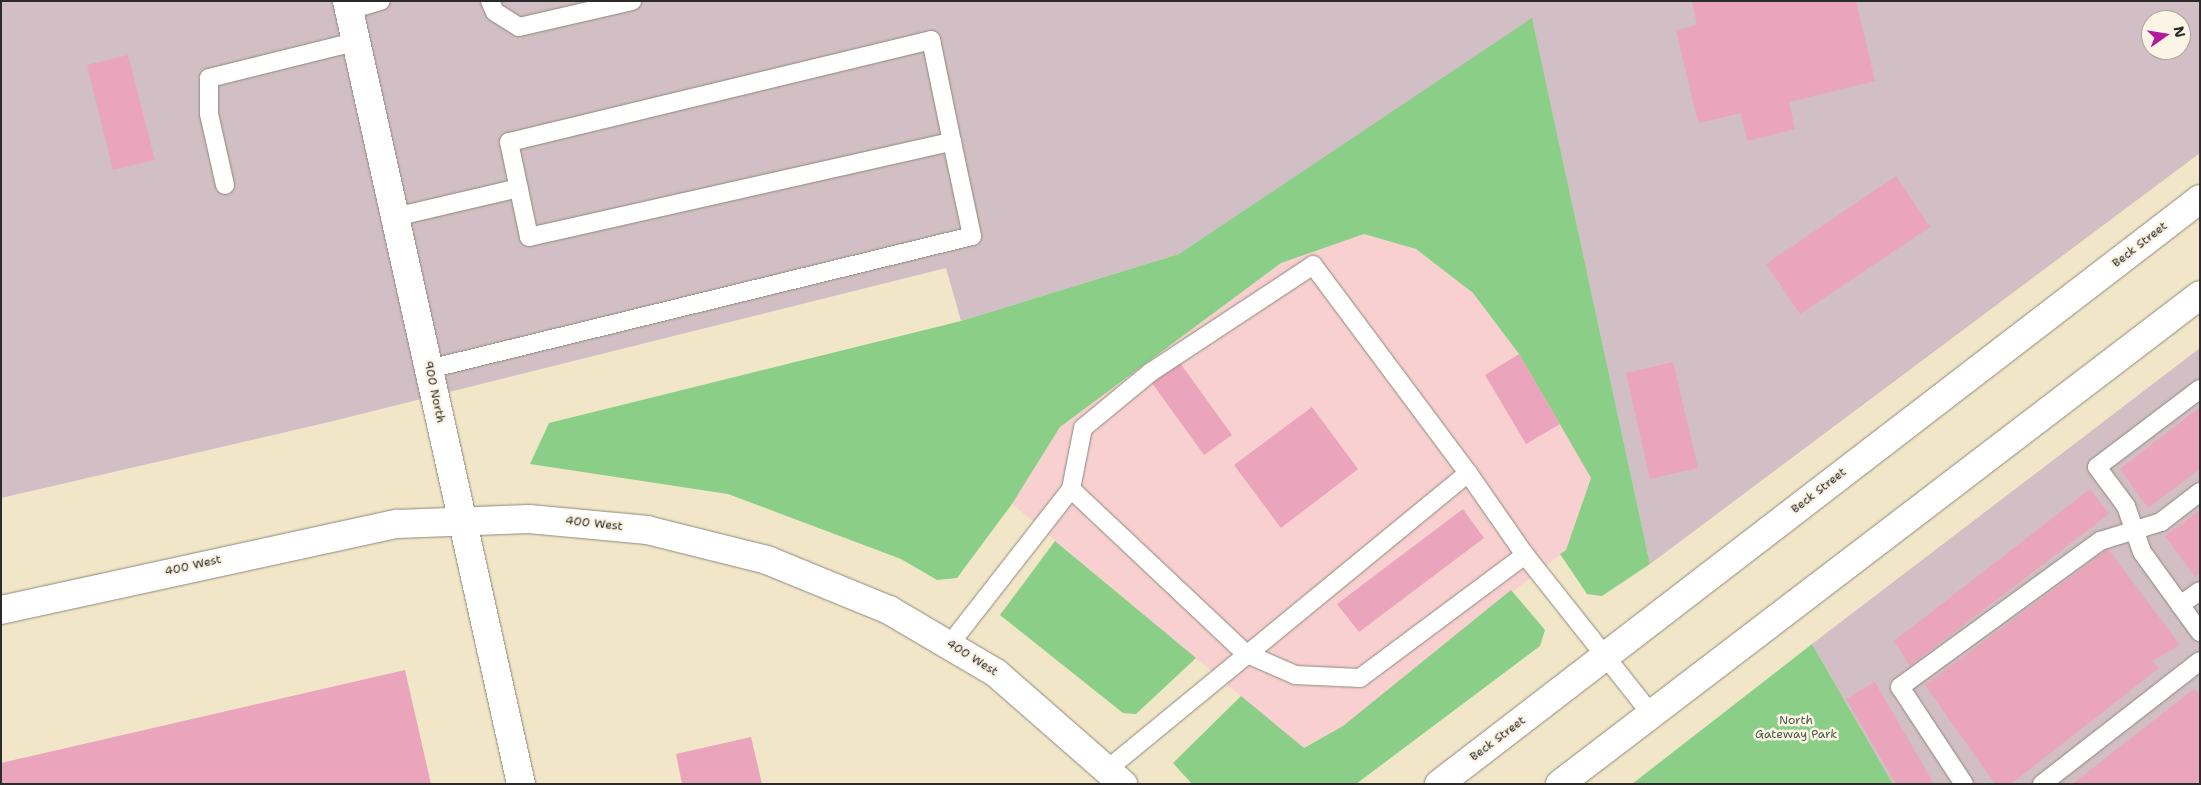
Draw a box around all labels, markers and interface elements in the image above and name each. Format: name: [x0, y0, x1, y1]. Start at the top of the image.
north arrow: [2141, 10, 2191, 60]
text: N: [2170, 24, 2190, 39]
street label: Beck Street: [2110, 219, 2170, 271]
street label: 900 North: [420, 360, 448, 424]
street label: Beck Street: [1789, 465, 1849, 517]
street label: 400 West: [565, 514, 623, 534]
street label: 400 West: [163, 552, 223, 580]
street label: 400 West: [944, 637, 1000, 679]
street label: Beck Street: [1467, 713, 1529, 765]
park label: North Gateway Park: [1755, 714, 1837, 742]

